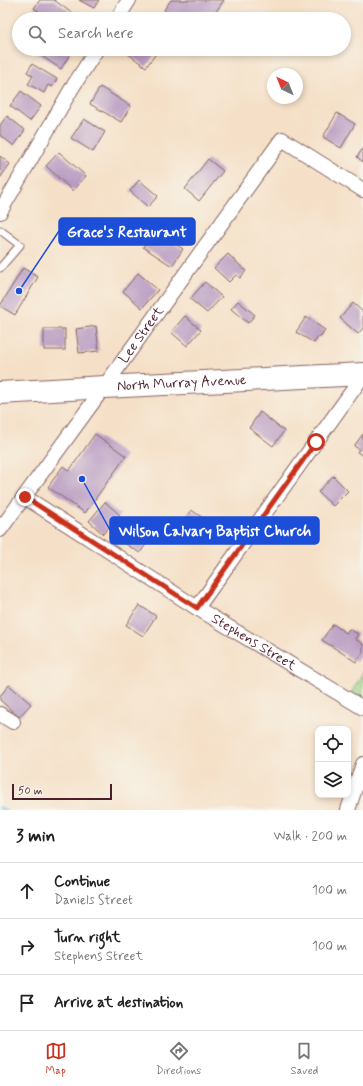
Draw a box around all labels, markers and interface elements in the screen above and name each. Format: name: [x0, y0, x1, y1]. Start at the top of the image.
search box: [12, 12, 351, 56]
icon: search: [26, 23, 48, 45]
text: Search here: [58, 24, 134, 44]
north arrow: [267, 68, 303, 104]
callout: Grace's Restaurant: [59, 218, 195, 245]
text: Grace's Restaurant: [67, 223, 187, 243]
street label: Lee Street: [115, 302, 168, 367]
street label: North Murray Avenue: [116, 371, 247, 395]
route start: [307, 433, 325, 451]
route end: [16, 488, 34, 506]
callout: Wilson Calvary Baptist Church: [110, 517, 319, 544]
text: Wilson Calvary Baptist Church: [118, 522, 312, 542]
street label: Stephens Street: [208, 610, 300, 675]
map controls: [315, 726, 351, 798]
button: locate: [315, 726, 351, 762]
button: layers: [315, 762, 351, 798]
scale bar: [12, 782, 112, 801]
text: 50 m: [18, 784, 43, 798]
text: 3 min: [16, 825, 55, 847]
text: Walk · 200 m: [273, 828, 347, 845]
text: Continue: [54, 872, 110, 892]
icon: ahead: [16, 880, 38, 902]
text: 100 m: [312, 882, 347, 899]
text: Daniels Street: [54, 892, 133, 909]
text: Turn right: [54, 928, 121, 948]
icon: right: [16, 936, 38, 958]
text: 100 m: [312, 938, 347, 955]
text: Stephens Street: [54, 948, 143, 965]
icon: arrive: [16, 992, 38, 1014]
text: Arrive at destination: [54, 993, 183, 1013]
tab: Map: [45, 1040, 67, 1078]
tab: Directions: [156, 1040, 201, 1078]
tab: Saved: [291, 1040, 318, 1078]

